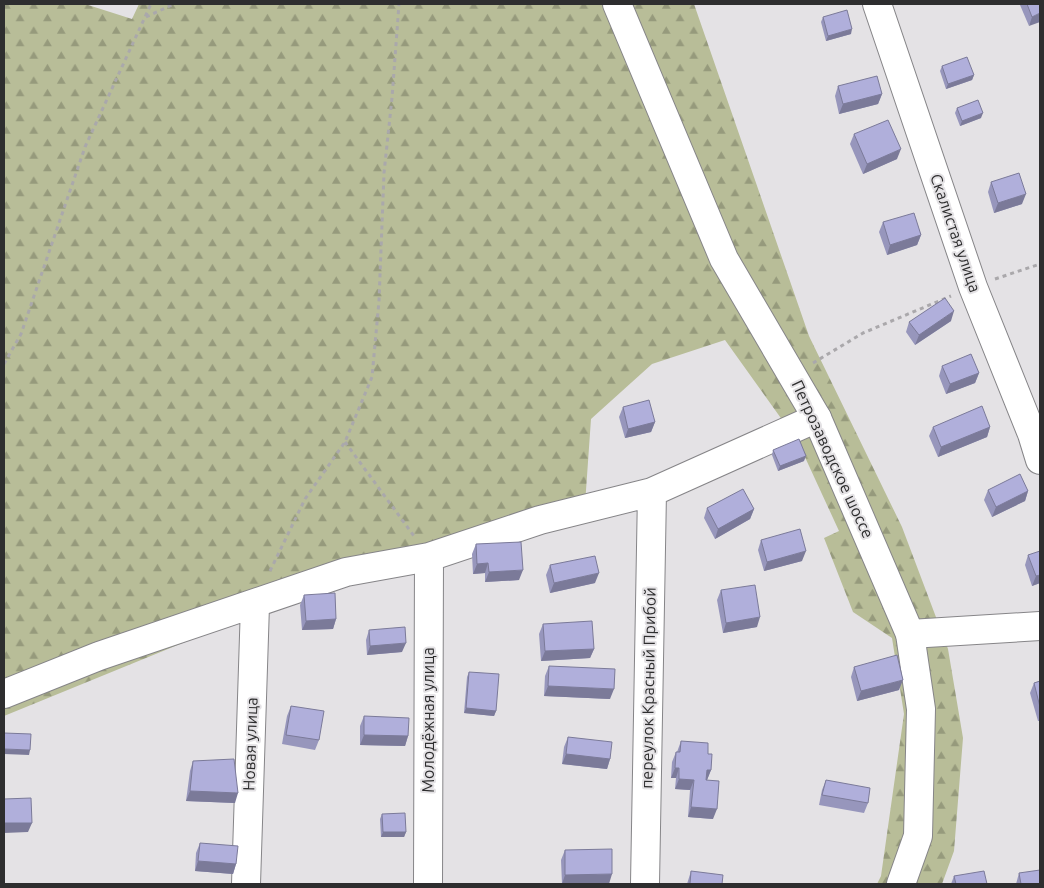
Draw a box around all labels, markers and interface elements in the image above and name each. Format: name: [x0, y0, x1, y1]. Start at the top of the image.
street label: Скалистая улица: [927, 171, 985, 295]
street label: Петрозаводское шоссе: [788, 377, 878, 541]
street label: переулок Красный Прибой: [637, 587, 659, 789]
street label: Молодёжная улица: [419, 647, 437, 793]
street label: Новая улица: [239, 697, 261, 791]

